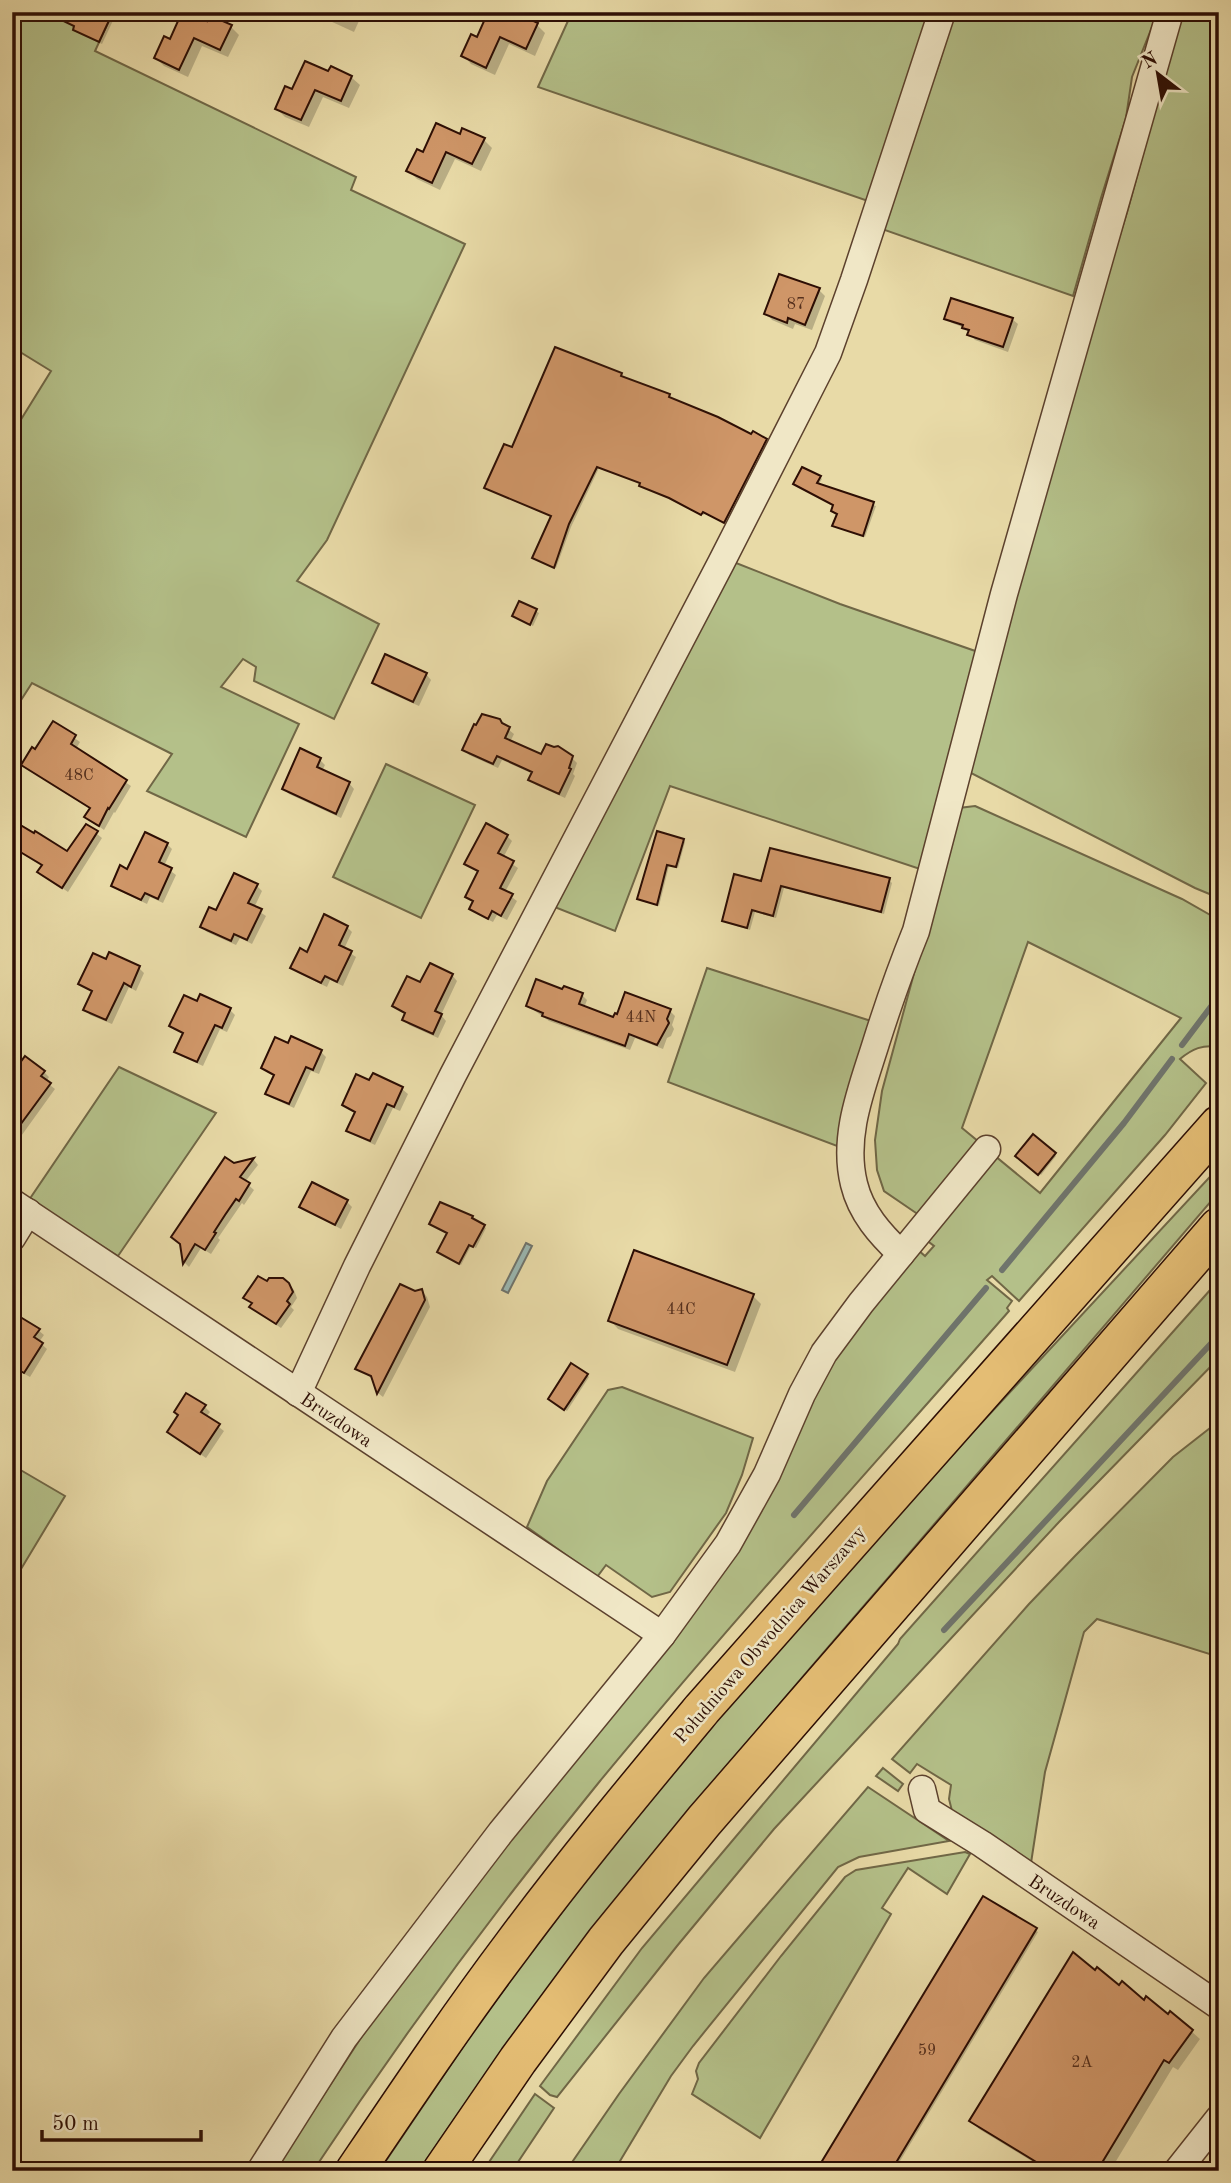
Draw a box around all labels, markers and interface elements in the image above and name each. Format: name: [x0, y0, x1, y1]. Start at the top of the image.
north arrow: [1122, 38, 1192, 108]
text: N: [1139, 49, 1162, 73]
house number: 87: [787, 297, 805, 313]
house number: 48C: [64, 768, 94, 784]
house number: 44N: [626, 1010, 656, 1026]
house number: 44C: [666, 1302, 696, 1318]
street label: Bruzdowa: [296, 1390, 375, 1452]
street label: Południowa Obwodnica Warszawy: [672, 1524, 870, 1748]
street label: Bruzdowa: [1024, 1872, 1103, 1934]
house number: 59: [918, 2043, 936, 2059]
house number: 2A: [1071, 2055, 1093, 2071]
scale bar: [42, 2099, 201, 2143]
text: 50 m: [52, 2114, 99, 2135]

